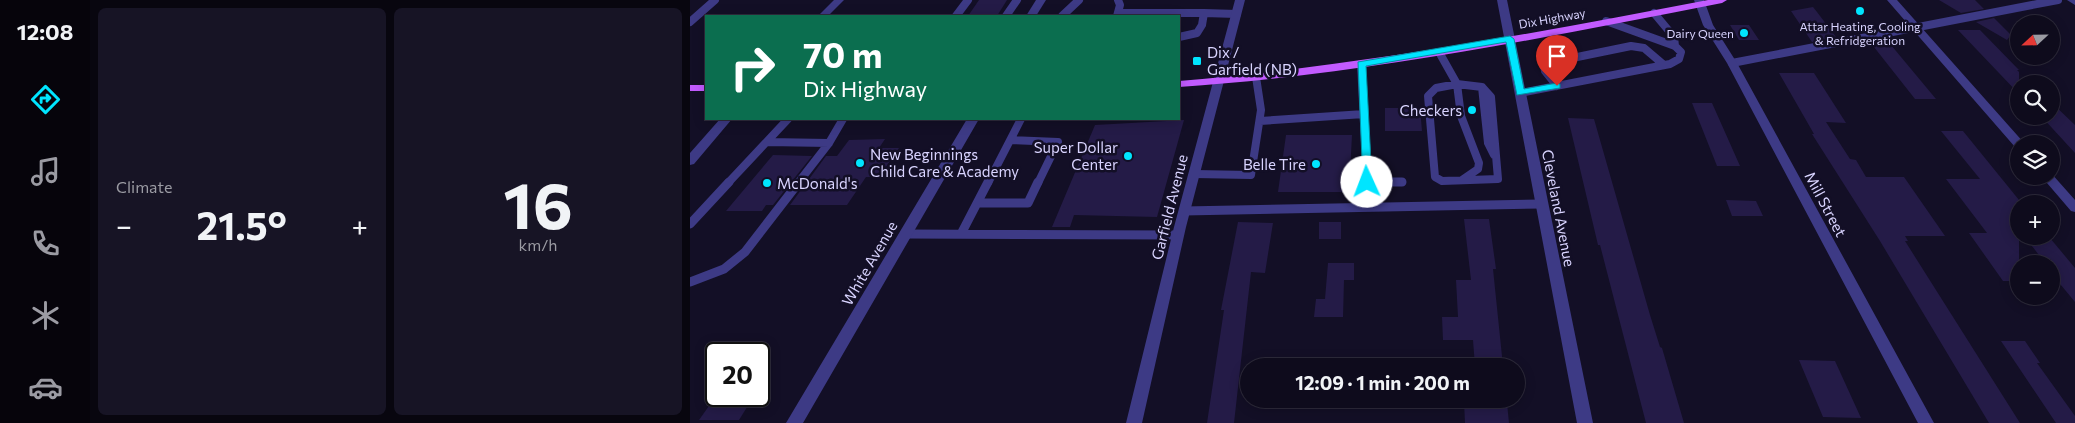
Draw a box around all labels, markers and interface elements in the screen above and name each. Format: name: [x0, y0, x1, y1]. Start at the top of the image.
street label: Dix Highway: [1517, 5, 1587, 31]
marker: Attar Heating, Cooling & Refridgeration: [1854, 5, 1866, 17]
north arrow: [2010, 15, 2060, 65]
map controls: [2010, 15, 2060, 305]
text: 12:08: [17, 18, 73, 45]
place label: Attar Heating, Cooling & Refridgeration: [1799, 19, 1921, 47]
place label: Dairy Queen: [1666, 26, 1734, 40]
marker: Dairy Queen: [1738, 27, 1750, 39]
text: 70 m: [803, 32, 883, 75]
icon: right: [720, 35, 785, 100]
pin: [1536, 35, 1578, 86]
icon: arrive: [1543, 42, 1571, 70]
place label: Dix / Garfield (NB): [1207, 43, 1297, 78]
marker: Dix / Garfield (NB): [1191, 55, 1203, 67]
text: Dix Highway: [803, 75, 927, 102]
button: search: [2010, 75, 2060, 125]
icon: directions: [28, 82, 63, 117]
place label: Checkers: [1400, 101, 1462, 119]
marker: Checkers: [1466, 104, 1478, 116]
button: layers: [2010, 135, 2060, 185]
place label: Super Dollar Center: [1034, 138, 1118, 173]
place label: New Beginnings Child Care & Academy: [870, 145, 1019, 180]
street label: Cleveland Avenue: [1539, 148, 1579, 268]
marker: Super Dollar Center: [1122, 150, 1134, 162]
street label: Garfield Avenue: [1147, 152, 1191, 262]
icon: music: [28, 154, 63, 189]
place label: Belle Tire: [1243, 155, 1306, 173]
position arrow: [1340, 155, 1392, 207]
marker: New Beginnings Child Care & Academy: [854, 157, 866, 169]
marker: Belle Tire: [1310, 158, 1322, 170]
text: 16: [503, 163, 573, 242]
street label: Mill Street: [1801, 168, 1851, 240]
place label: McDonald's: [777, 174, 858, 192]
text: Climate: [116, 177, 172, 196]
marker: McDonald's: [761, 177, 773, 189]
button: +: [2010, 195, 2060, 245]
text: 21.5°: [197, 201, 287, 248]
text: −: [116, 208, 132, 242]
text: +: [352, 208, 368, 242]
street label: White Avenue: [838, 217, 900, 308]
icon: phone: [28, 226, 63, 261]
text: km/h: [519, 235, 557, 254]
button: −: [2010, 255, 2060, 305]
icon: climate: [28, 298, 63, 333]
speed limit sign: 20: [705, 342, 770, 407]
icon: car: [28, 370, 63, 405]
text: 12:09 · 1 min · 200 m: [1295, 371, 1470, 394]

